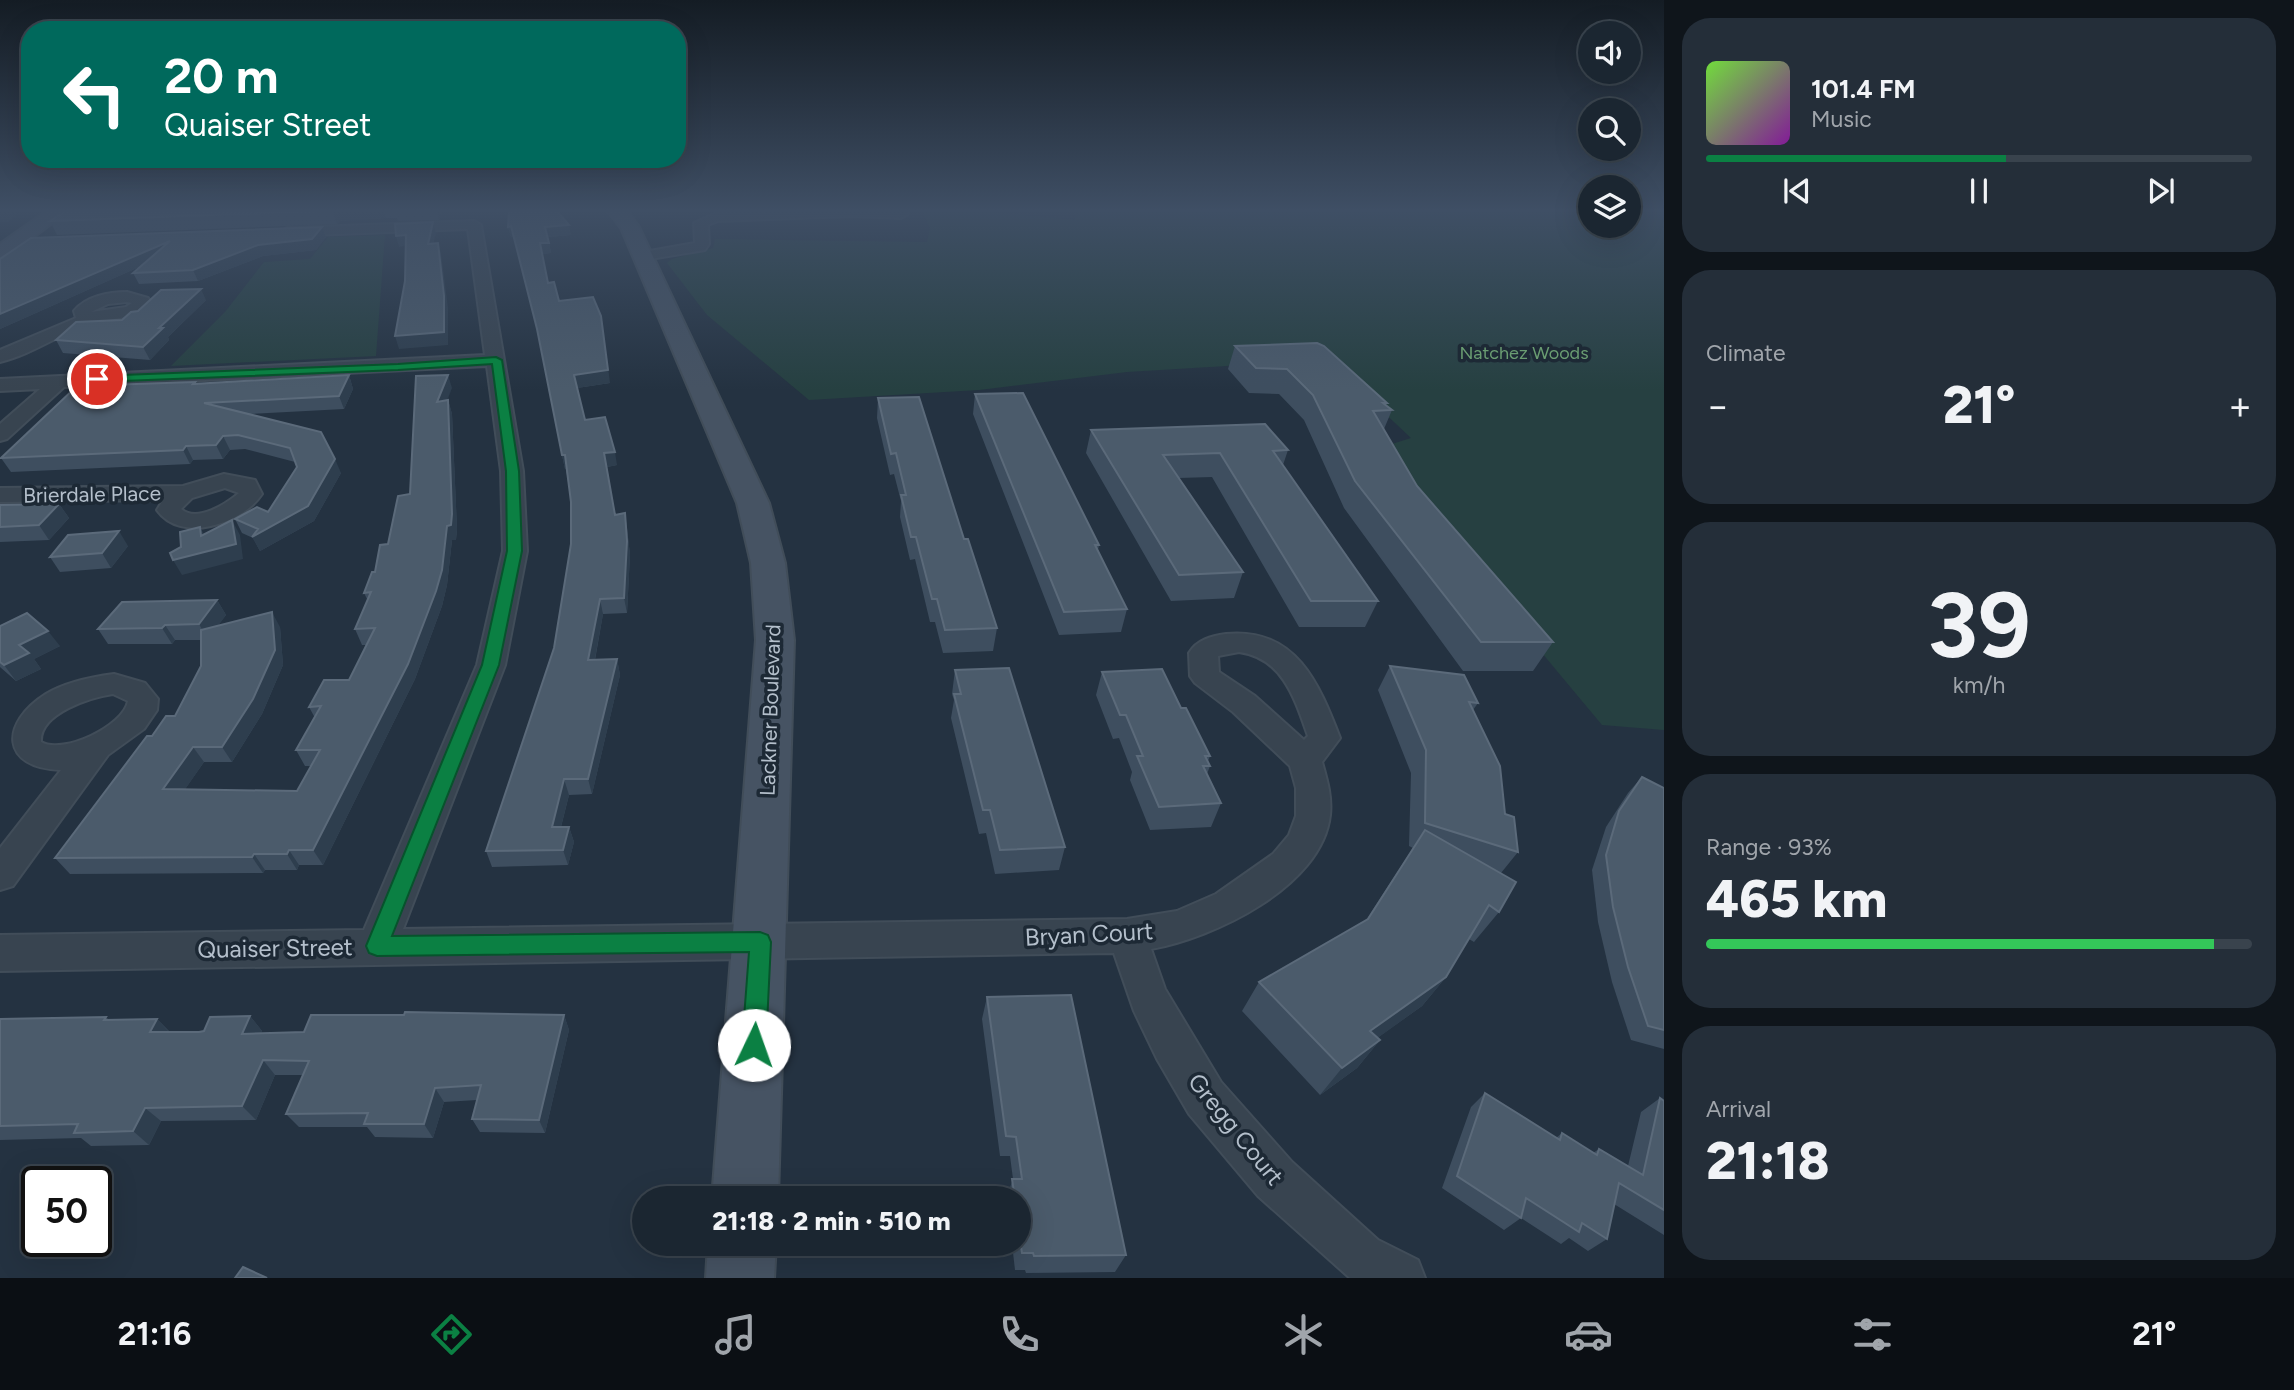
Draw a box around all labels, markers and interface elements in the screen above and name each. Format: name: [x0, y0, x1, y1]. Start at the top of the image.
map controls: [1578, 21, 1641, 238]
button: sound: [1578, 21, 1641, 84]
text: 20 m: [164, 46, 279, 105]
icon: left: [49, 49, 140, 140]
text: 101.4 FM: [1811, 73, 1916, 105]
button: search: [1578, 98, 1641, 161]
text: Music: [1811, 105, 1872, 133]
text: Quaiser Street: [164, 106, 371, 144]
icon: previous: [1778, 172, 1816, 210]
icon: pause: [1960, 172, 1998, 210]
icon: next: [2142, 172, 2180, 210]
button: layers: [1578, 175, 1641, 238]
text: Climate: [1706, 339, 1785, 367]
park label: Natchez Woods: [1459, 342, 1589, 364]
pin: [67, 349, 127, 409]
icon: arrive: [78, 360, 116, 398]
text: 21°: [1943, 374, 2015, 436]
text: −: [1706, 383, 1730, 429]
text: +: [2228, 383, 2252, 429]
street label: Brierdale Place: [23, 480, 161, 508]
text: 39: [1927, 571, 2031, 680]
street label: Lackner Boulevard: [755, 624, 785, 796]
text: km/h: [1953, 671, 2005, 699]
text: Range · 93%: [1706, 833, 1832, 861]
text: 465 km: [1706, 868, 1887, 930]
street label: Bryan Court: [1024, 916, 1154, 952]
street label: Quaiser Street: [197, 932, 353, 964]
position arrow: [717, 1008, 791, 1082]
street label: Gregg Court: [1182, 1067, 1290, 1191]
text: Arrival: [1706, 1095, 1771, 1123]
text: 21:18: [1706, 1130, 1830, 1192]
speed limit sign: 50: [21, 1166, 112, 1257]
text: 21:18 · 2 min · 510 m: [712, 1205, 951, 1237]
icon: directions: [427, 1310, 476, 1359]
icon: music: [711, 1310, 760, 1359]
icon: phone: [995, 1310, 1044, 1359]
icon: climate: [1279, 1310, 1328, 1359]
icon: car: [1564, 1310, 1613, 1359]
icon: filters: [1848, 1310, 1897, 1359]
text: 21:16: [118, 1315, 191, 1353]
text: 21°: [2132, 1315, 2176, 1353]

